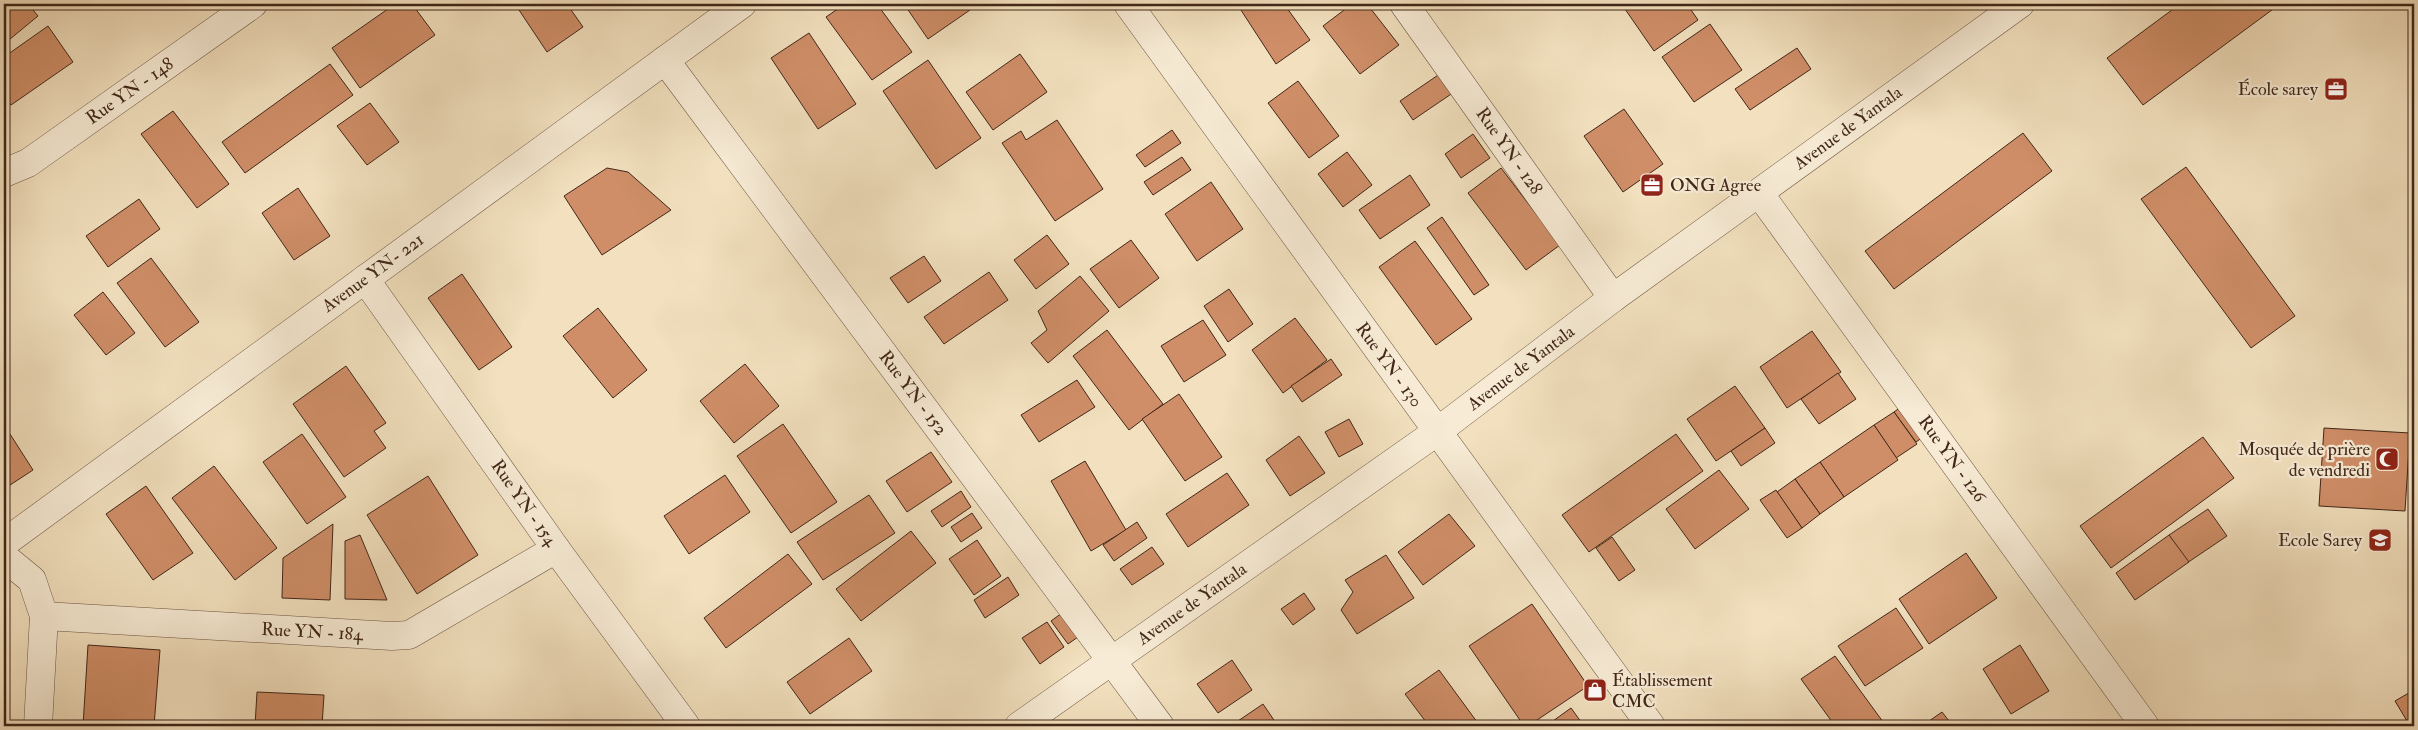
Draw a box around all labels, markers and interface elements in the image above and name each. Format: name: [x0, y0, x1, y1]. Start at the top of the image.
street label: Rue YN - 148: [82, 52, 178, 130]
office icon: École sarey: [2323, 76, 2349, 102]
place label: École sarey: [2238, 78, 2319, 101]
street label: Avenue de Yantala: [1788, 81, 1907, 176]
street label: Rue YN - 128: [1471, 103, 1547, 199]
office icon: ONG Agree: [1639, 172, 1665, 198]
place label: ONG Agree: [1670, 174, 1762, 197]
street label: Avenue YN- 221: [317, 228, 429, 318]
street label: Rue YN - 130: [1350, 318, 1428, 412]
street label: Avenue de Yantala: [1462, 320, 1580, 416]
street label: Rue YN - 152: [874, 346, 952, 440]
street label: Rue YN - 126: [1913, 411, 1992, 508]
place label: Mosquée de prière de vendredi: [2238, 438, 2370, 482]
mosque icon: Mosquée de prière de vendredi: [2374, 446, 2400, 472]
street label: Rue YN - 154: [486, 455, 563, 552]
school or university icon: Ecole Sarey: [2367, 527, 2393, 553]
place label: Ecole Sarey: [2278, 529, 2363, 552]
street label: Avenue de Yantala: [1132, 557, 1252, 651]
street label: Rue YN - 184: [261, 618, 365, 646]
place label: Établissement CMC: [1612, 669, 1713, 713]
shop icon: Établissement CMC: [1582, 677, 1608, 703]

